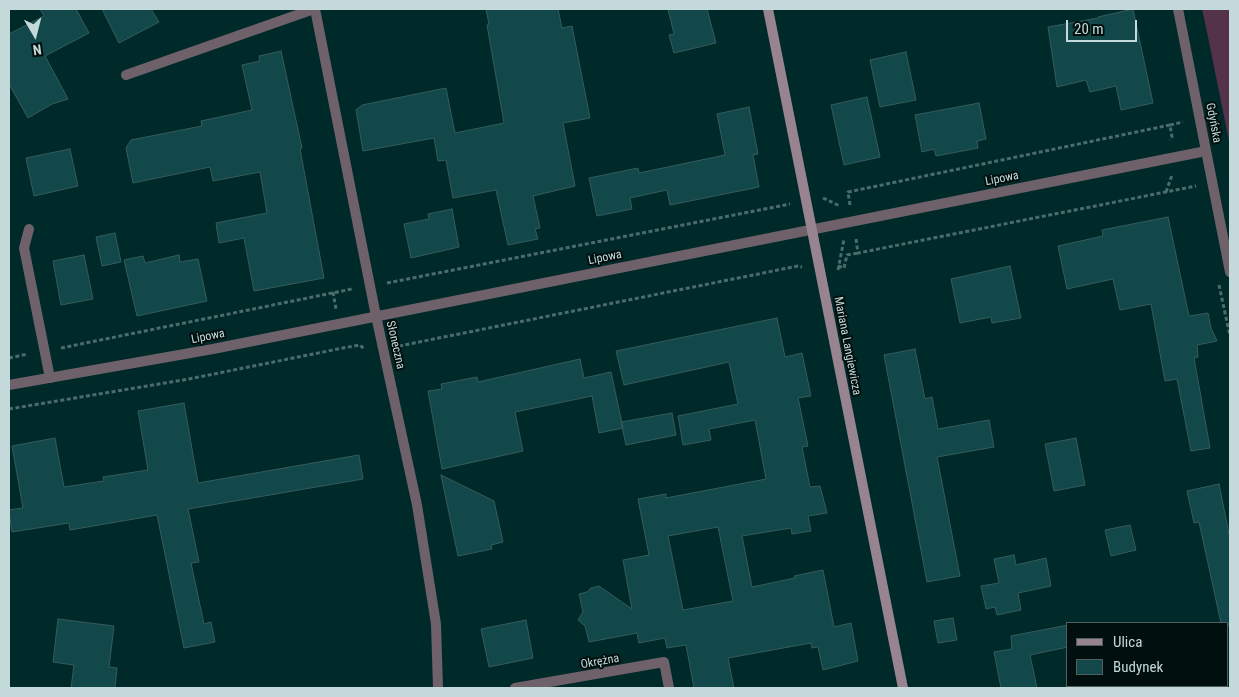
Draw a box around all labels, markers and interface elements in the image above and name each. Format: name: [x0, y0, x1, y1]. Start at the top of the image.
north arrow: [10, 10, 60, 60]
scale bar: [1069, 10, 1140, 42]
text: 20 m: [1074, 20, 1104, 38]
text: N: [32, 41, 42, 58]
street label: Gdyńska: [1202, 102, 1224, 144]
street label: Lipowa: [984, 169, 1020, 189]
street label: Lipowa: [587, 248, 623, 268]
street label: Mariana Langiewicza: [830, 296, 864, 396]
street label: Słoneczna: [382, 319, 408, 371]
street label: Lipowa: [190, 327, 226, 347]
legend: [1066, 622, 1229, 687]
text: Ulica: [1113, 633, 1142, 651]
street label: Okrężna: [580, 652, 620, 672]
text: Budynek: [1113, 658, 1163, 676]

